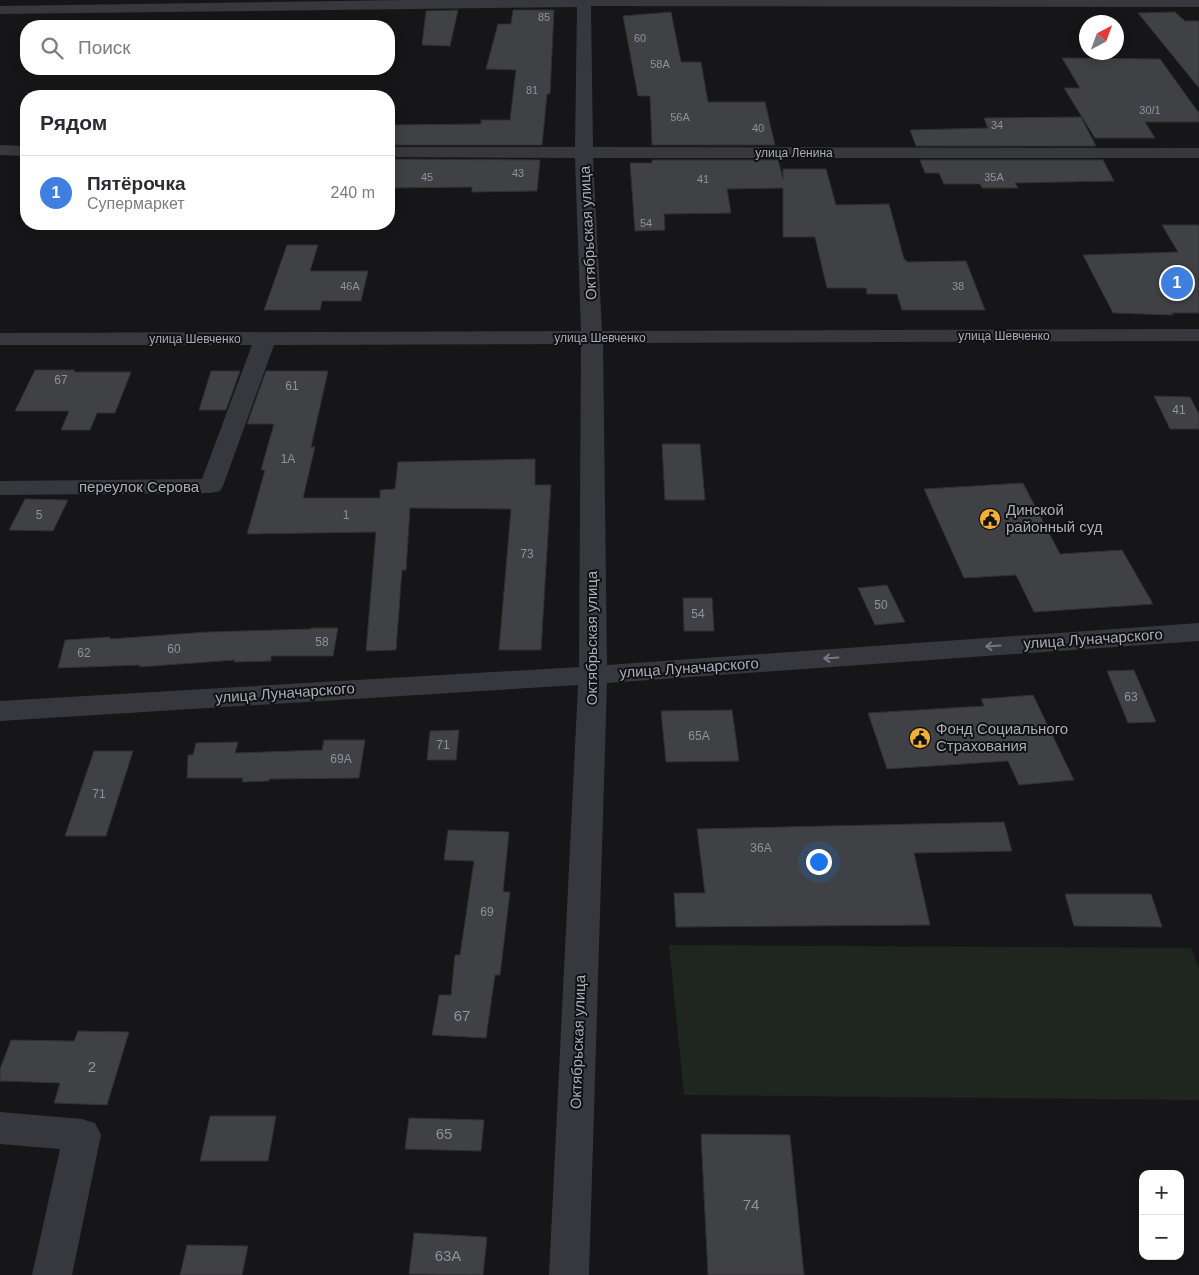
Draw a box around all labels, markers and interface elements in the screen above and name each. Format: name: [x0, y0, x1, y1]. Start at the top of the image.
house number: 85: [538, 11, 550, 23]
north arrow: [1079, 15, 1124, 60]
search box: [20, 20, 395, 75]
house number: 60: [634, 32, 646, 44]
icon: search: [38, 34, 66, 62]
text: Поиск: [78, 37, 131, 58]
house number: 58А: [650, 58, 670, 70]
house number: 81: [526, 84, 538, 96]
house number: 30/1: [1139, 104, 1161, 116]
text: Рядом: [40, 111, 107, 134]
house number: 56А: [670, 111, 690, 123]
house number: 34: [991, 119, 1003, 131]
house number: 40: [752, 122, 764, 134]
street label: улица Ленина: [755, 146, 833, 160]
street label: Октябрьская улица: [575, 165, 600, 301]
house number: 43: [512, 167, 524, 179]
house number: 45: [421, 171, 433, 183]
house number: 35А: [984, 171, 1004, 183]
text: Пятёрочка: [87, 173, 185, 194]
house number: 41: [697, 173, 709, 185]
text: 1: [52, 184, 60, 201]
text: 240 m: [331, 184, 375, 201]
text: Супермаркет: [87, 195, 185, 212]
house number: 54: [640, 217, 652, 229]
pin: 1: [1161, 264, 1193, 302]
house number: 46А: [340, 280, 360, 292]
house number: 38: [952, 280, 964, 292]
street label: улица Шевченко: [958, 329, 1050, 343]
street label: улица Шевченко: [554, 331, 646, 345]
street label: улица Шевченко: [149, 332, 241, 346]
house number: 67: [54, 373, 68, 387]
house number: 61: [285, 379, 299, 393]
house number: 41: [1172, 403, 1186, 417]
house number: 1А: [281, 452, 295, 466]
street label: переулок Серова: [79, 478, 200, 495]
place label: Динской районный суд: [1006, 501, 1103, 535]
public building icon: Динской районный суд: [978, 507, 1002, 531]
house number: 5: [36, 508, 43, 522]
house number: 1: [343, 508, 350, 522]
house number: 73: [520, 547, 534, 561]
street label: Октябрьская улица: [583, 570, 600, 705]
house number: 50: [874, 598, 888, 612]
house number: 54: [691, 607, 705, 621]
street label: улица Луначарского: [1023, 625, 1163, 652]
house number: 58: [315, 635, 329, 649]
house number: 60: [167, 642, 181, 656]
one-way arrow: [986, 642, 1002, 651]
house number: 62: [77, 646, 91, 660]
one-way arrow: [823, 653, 839, 663]
street label: улица Луначарского: [619, 654, 759, 681]
street label: улица Луначарского: [215, 679, 355, 706]
house number: 63: [1124, 690, 1138, 704]
place label: Фонд Социального Страхования: [936, 720, 1068, 754]
public building icon: Фонд Социального Страхования: [908, 726, 932, 750]
house number: 65А: [688, 729, 710, 743]
house number: 71: [436, 738, 450, 752]
house number: 69А: [330, 752, 352, 766]
house number: 71: [92, 787, 106, 801]
house number: 36А: [750, 841, 772, 855]
your location: [806, 849, 832, 875]
house number: 69: [480, 905, 494, 919]
street label: Октябрьская улица: [567, 974, 588, 1109]
house number: 67: [454, 1007, 470, 1024]
house number: 2: [88, 1058, 96, 1075]
house number: 65: [436, 1125, 452, 1142]
map controls: [1139, 1170, 1184, 1260]
button: +: [1139, 1170, 1184, 1215]
house number: 74: [743, 1196, 759, 1213]
button: −: [1139, 1215, 1184, 1260]
house number: 63А: [435, 1247, 461, 1264]

